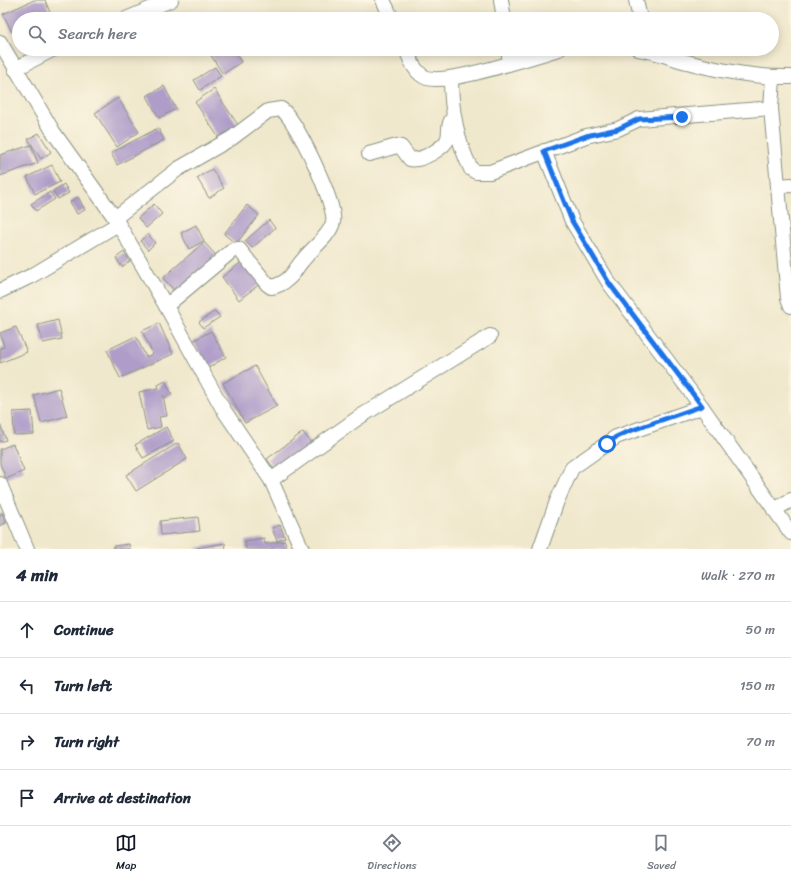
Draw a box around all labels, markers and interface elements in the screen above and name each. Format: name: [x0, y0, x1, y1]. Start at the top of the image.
search box: [12, 12, 779, 56]
text: Search here: [58, 21, 137, 47]
icon: search: [26, 23, 48, 45]
route end: [673, 108, 691, 126]
route start: [598, 435, 616, 453]
text: 4 min: [16, 560, 58, 590]
text: Walk · 270 m: [701, 564, 775, 587]
text: Continue: [54, 617, 114, 643]
text: 50 m: [745, 618, 775, 641]
icon: ahead: [16, 619, 38, 641]
text: Turn left: [54, 673, 112, 699]
text: 150 m: [740, 674, 775, 697]
icon: left: [16, 675, 38, 697]
text: Turn right: [54, 729, 119, 755]
text: 70 m: [746, 730, 775, 753]
icon: right: [16, 731, 38, 753]
text: Arrive at destination: [54, 785, 191, 811]
icon: arrive: [16, 787, 38, 809]
tab: Map: [115, 832, 137, 875]
tab: Directions: [367, 832, 417, 875]
tab: Saved: [647, 832, 676, 875]

